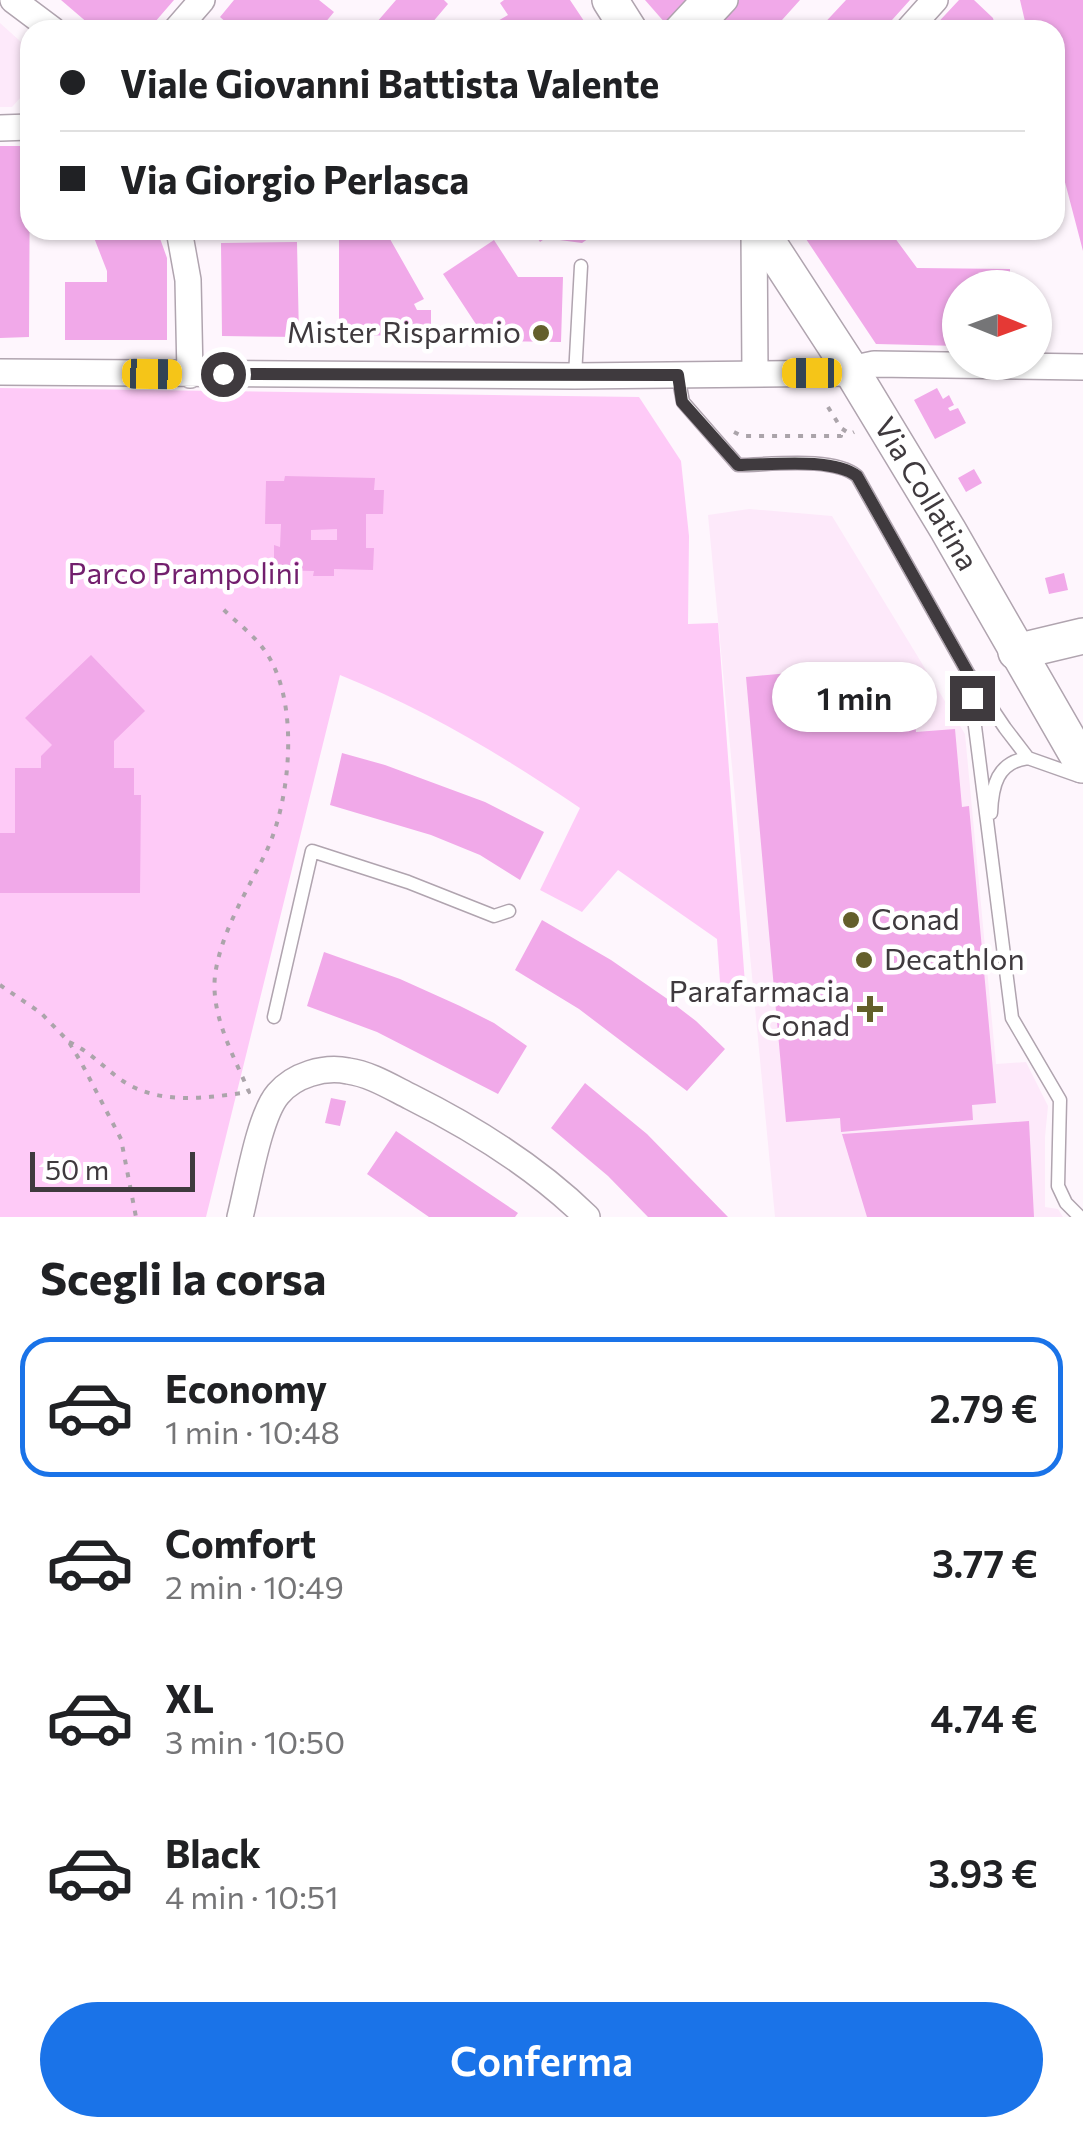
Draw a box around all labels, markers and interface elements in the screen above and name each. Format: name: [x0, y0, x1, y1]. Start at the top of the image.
text: Viale Giovanni Battista Valente: [120, 59, 659, 106]
text: Via Giorgio Perlasca: [120, 155, 469, 202]
north arrow: [942, 270, 1052, 380]
map controls: [942, 270, 1052, 380]
place label: Mister Risparmio: [287, 312, 521, 349]
marker: Mister Risparmio: [530, 322, 552, 344]
route start: [201, 352, 246, 397]
car: [122, 358, 182, 390]
car: [782, 358, 842, 388]
street label: Via Collatina: [868, 409, 988, 576]
park label: Parco Prampolini: [68, 553, 300, 590]
callout: 1 min: [772, 663, 937, 733]
route end: [950, 676, 995, 721]
text: 1 min: [817, 677, 892, 717]
place label: Conad: [871, 899, 960, 936]
marker: Conad: [840, 909, 862, 931]
place label: Decathlon: [884, 939, 1025, 976]
marker: Decathlon: [853, 949, 875, 971]
place label: Parafarmacia Conad: [669, 971, 850, 1042]
marker: Parafarmacia Conad: [859, 998, 881, 1020]
scale bar: [30, 1147, 195, 1192]
text: 50 m: [45, 1152, 109, 1186]
text: Scegli la corsa: [40, 1249, 327, 1304]
icon: car: [45, 1362, 135, 1452]
text: Economy: [165, 1364, 327, 1411]
text: 2.79 €: [930, 1384, 1038, 1431]
text: 1 min · 10:48: [165, 1411, 340, 1451]
icon: car: [45, 1517, 135, 1607]
text: Comfort: [165, 1519, 316, 1566]
text: 3.77 €: [932, 1539, 1038, 1586]
text: 2 min · 10:49: [165, 1566, 344, 1606]
icon: car: [45, 1672, 135, 1762]
text: XL: [165, 1674, 214, 1721]
text: 4.74 €: [930, 1694, 1038, 1741]
text: 3 min · 10:50: [165, 1721, 345, 1761]
icon: car: [45, 1827, 135, 1917]
text: Black: [165, 1829, 261, 1876]
text: 3.93 €: [928, 1849, 1038, 1896]
text: 4 min · 10:51: [165, 1876, 339, 1916]
button: Conferma: [40, 2002, 1043, 2117]

